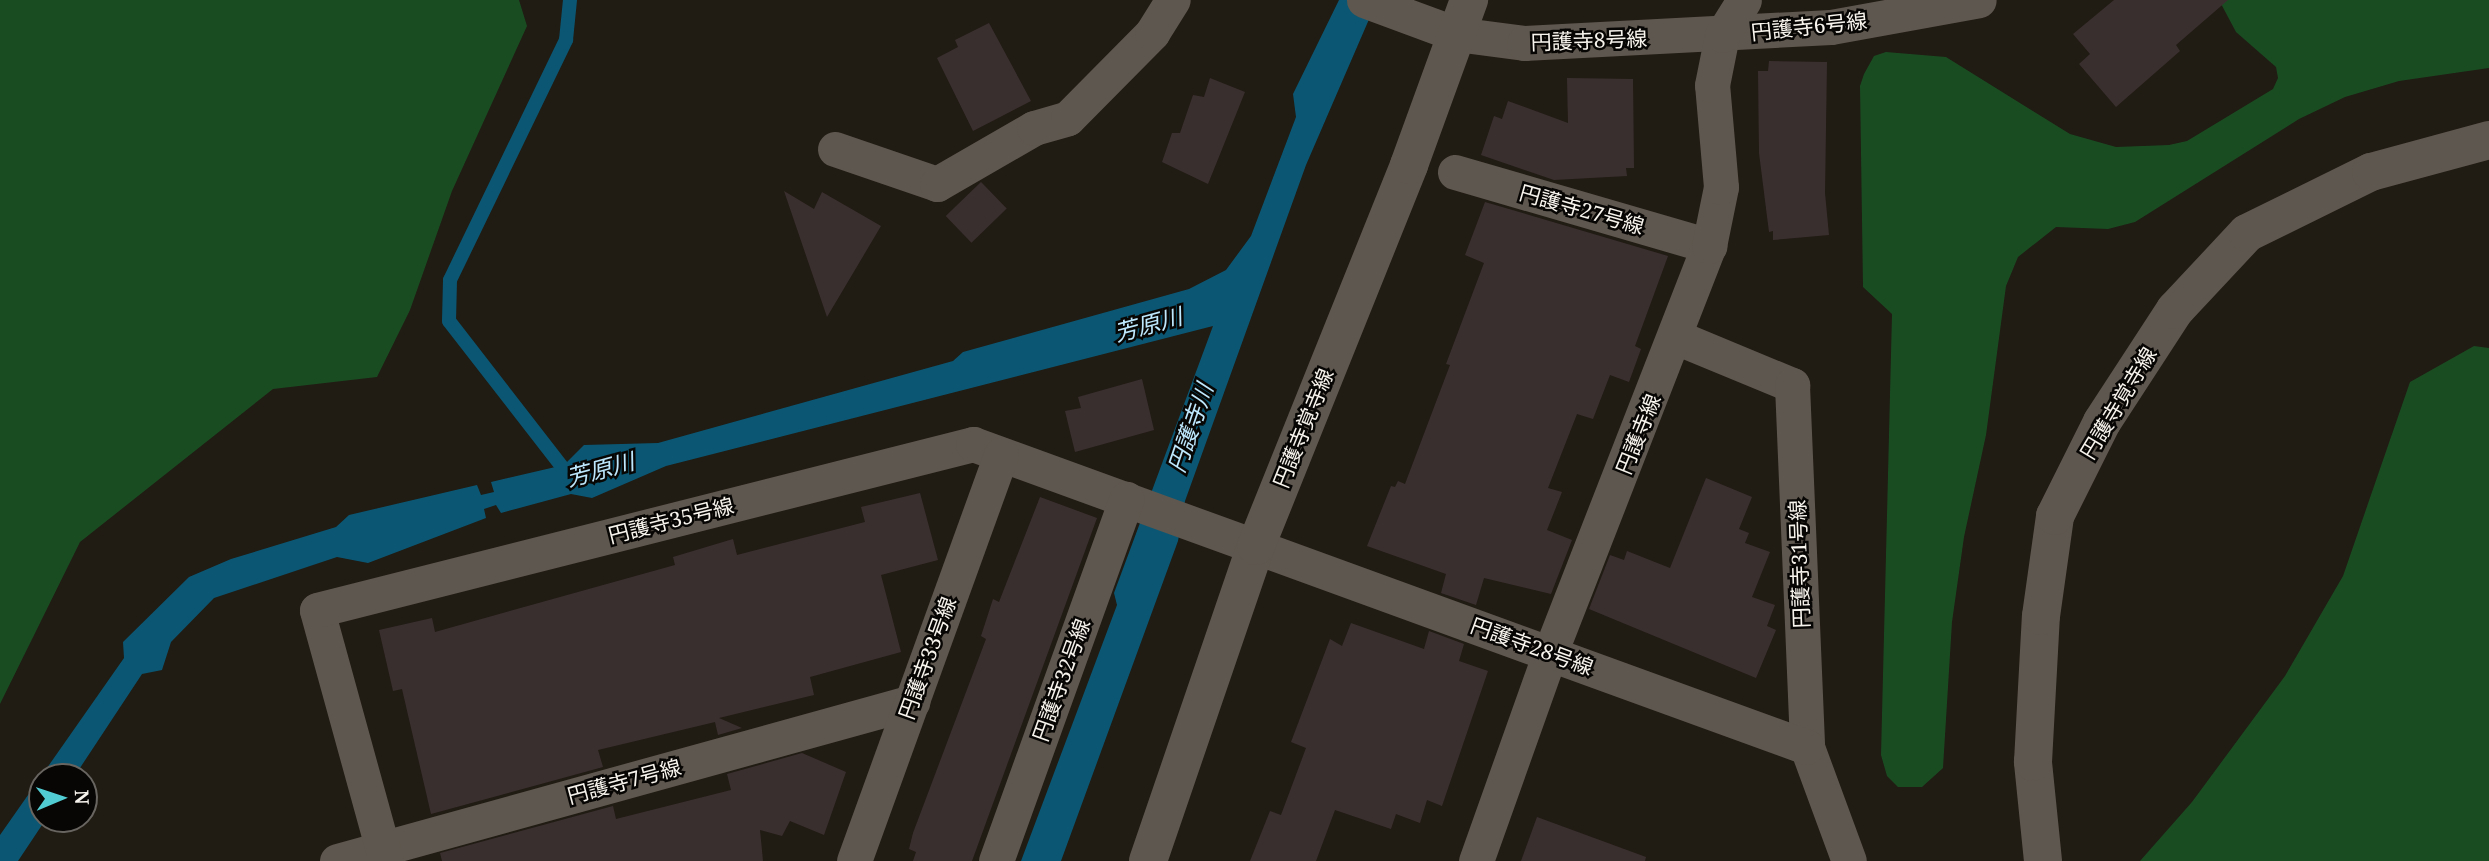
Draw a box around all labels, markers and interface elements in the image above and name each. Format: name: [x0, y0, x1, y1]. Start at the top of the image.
street label: 円護寺6号線: [1750, 7, 1868, 45]
street label: 円護寺8号線: [1530, 25, 1648, 55]
street label: 円護寺27号線: [1517, 179, 1647, 239]
water label: 芳原川: [1111, 302, 1185, 346]
street label: 円護寺覚寺線: [2075, 343, 2161, 463]
street label: 円護寺覚寺線: [1268, 365, 1338, 491]
water label: 円護寺川: [1162, 380, 1218, 476]
street label: 円護寺線: [1611, 390, 1665, 478]
water label: 芳原川: [563, 447, 637, 491]
street label: 円護寺35号線: [606, 492, 736, 548]
street label: 円護寺31号線: [1784, 499, 1814, 629]
street label: 円護寺33号線: [893, 593, 961, 723]
street label: 円護寺28号線: [1467, 612, 1597, 680]
street label: 円護寺32号線: [1027, 615, 1095, 745]
street label: 円護寺7号線: [564, 754, 684, 808]
north arrow: [28, 763, 98, 833]
text: N: [69, 789, 95, 805]

